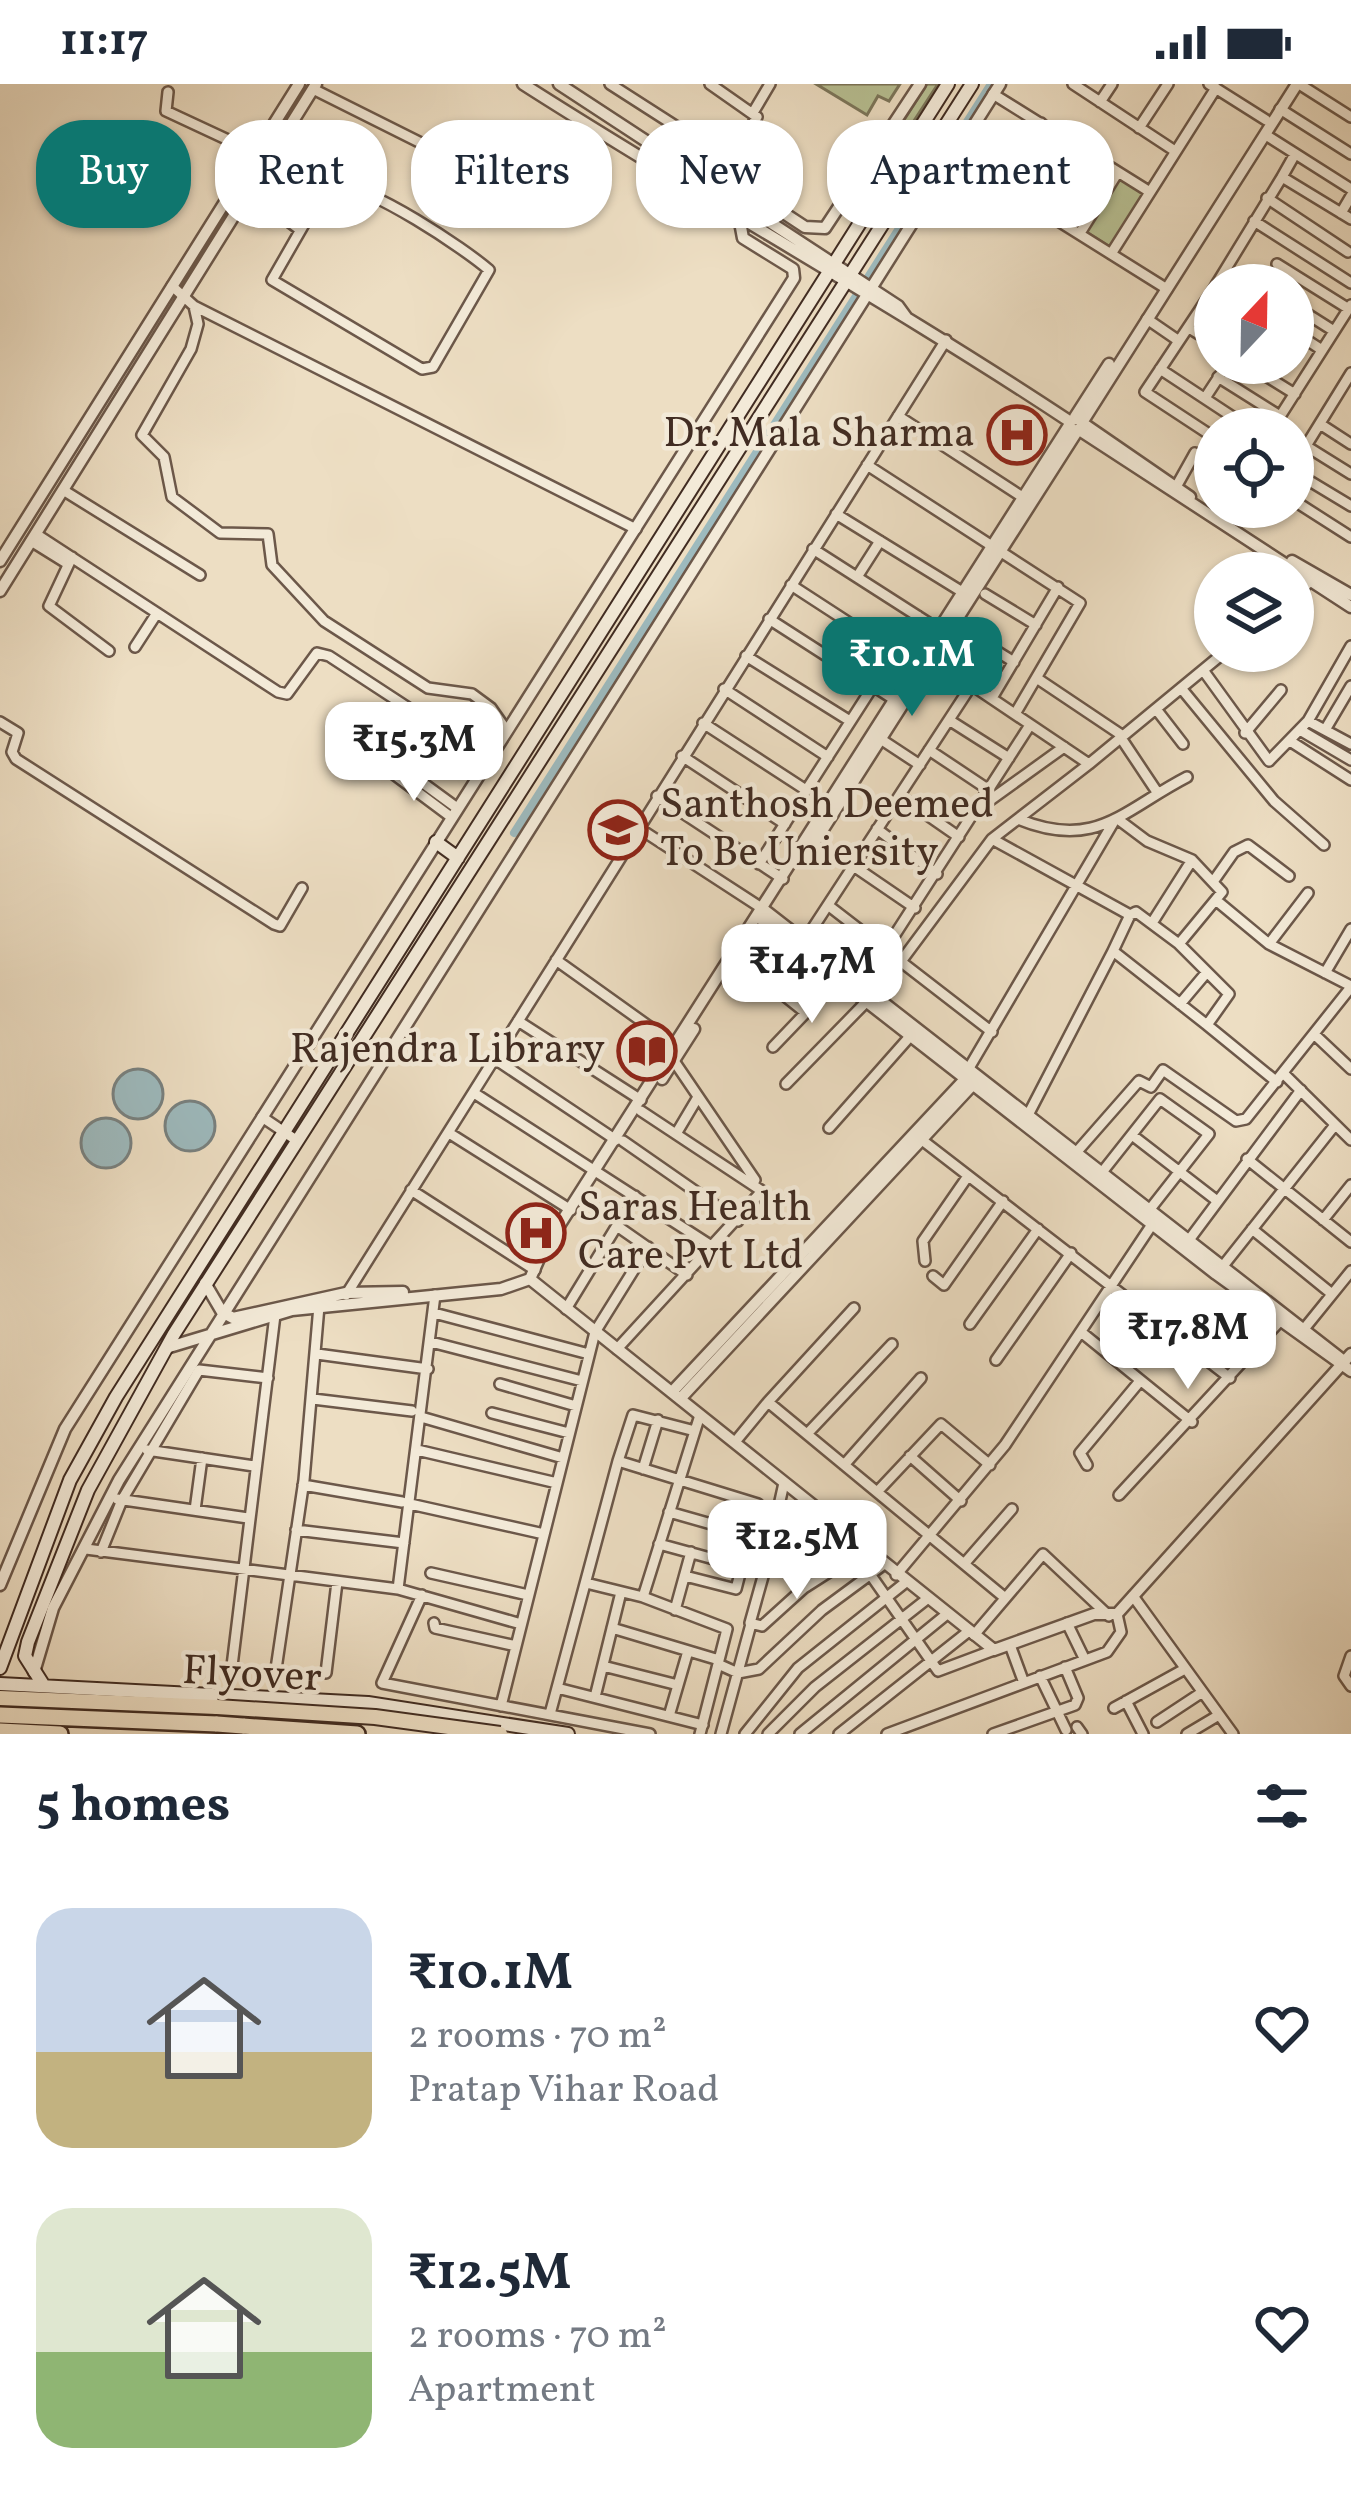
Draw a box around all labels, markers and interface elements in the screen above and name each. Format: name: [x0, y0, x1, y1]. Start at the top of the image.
text: 11:17: [60, 11, 149, 74]
chip: Buy: [36, 120, 191, 228]
chip: Rent: [215, 120, 387, 228]
chip: Filters: [411, 120, 612, 228]
chip: New: [636, 120, 803, 228]
chip: Apartment: [827, 120, 1114, 228]
north arrow: [1194, 264, 1314, 384]
map controls: [1194, 264, 1314, 672]
hospital icon: Dr. Mala Sharma: [986, 404, 1048, 466]
place label: Dr. Mala Sharma: [663, 406, 975, 465]
button: locate: [1194, 408, 1314, 528]
button: layers: [1194, 552, 1314, 672]
pin: ₹10.1M: [814, 617, 1010, 719]
text: ₹10.1M: [849, 629, 975, 683]
pin: ₹15.3M: [316, 702, 512, 804]
text: ₹15.3M: [352, 714, 476, 768]
place label: Santhosh Deemed To Be Uniersity: [660, 777, 994, 884]
school or university icon: Santhosh Deemed To Be Uniersity: [587, 799, 649, 861]
pin: ₹14.7M: [714, 924, 910, 1026]
text: ₹14.7M: [748, 936, 876, 990]
library icon: Rajendra Library: [616, 1020, 678, 1082]
place label: Rajendra Library: [290, 1022, 605, 1081]
place label: Saras Health Care Pvt Ltd: [578, 1180, 812, 1287]
hospital icon: Saras Health Care Pvt Ltd: [505, 1202, 567, 1264]
pin: ₹17.8M: [1090, 1290, 1286, 1392]
text: ₹17.8M: [1127, 1302, 1249, 1356]
pin: ₹12.5M: [699, 1500, 895, 1602]
text: ₹12.5M: [735, 1512, 859, 1566]
street label: Flyover: [181, 1643, 323, 1709]
text: 5 homes: [36, 1771, 230, 1842]
icon: filters: [1249, 1773, 1315, 1839]
text: ₹10.1M: [408, 1939, 572, 2010]
icon: home: [132, 1956, 276, 2100]
icon: heart: [1249, 1995, 1315, 2061]
text: 2 rooms · 70 m²: [408, 2010, 667, 2064]
text: Pratap Vihar Road: [408, 2064, 719, 2118]
text: ₹12.5M: [408, 2239, 571, 2310]
icon: home: [132, 2256, 276, 2400]
icon: heart: [1249, 2295, 1315, 2361]
text: 2 rooms · 70 m²: [408, 2310, 667, 2364]
text: Apartment: [408, 2364, 596, 2418]

